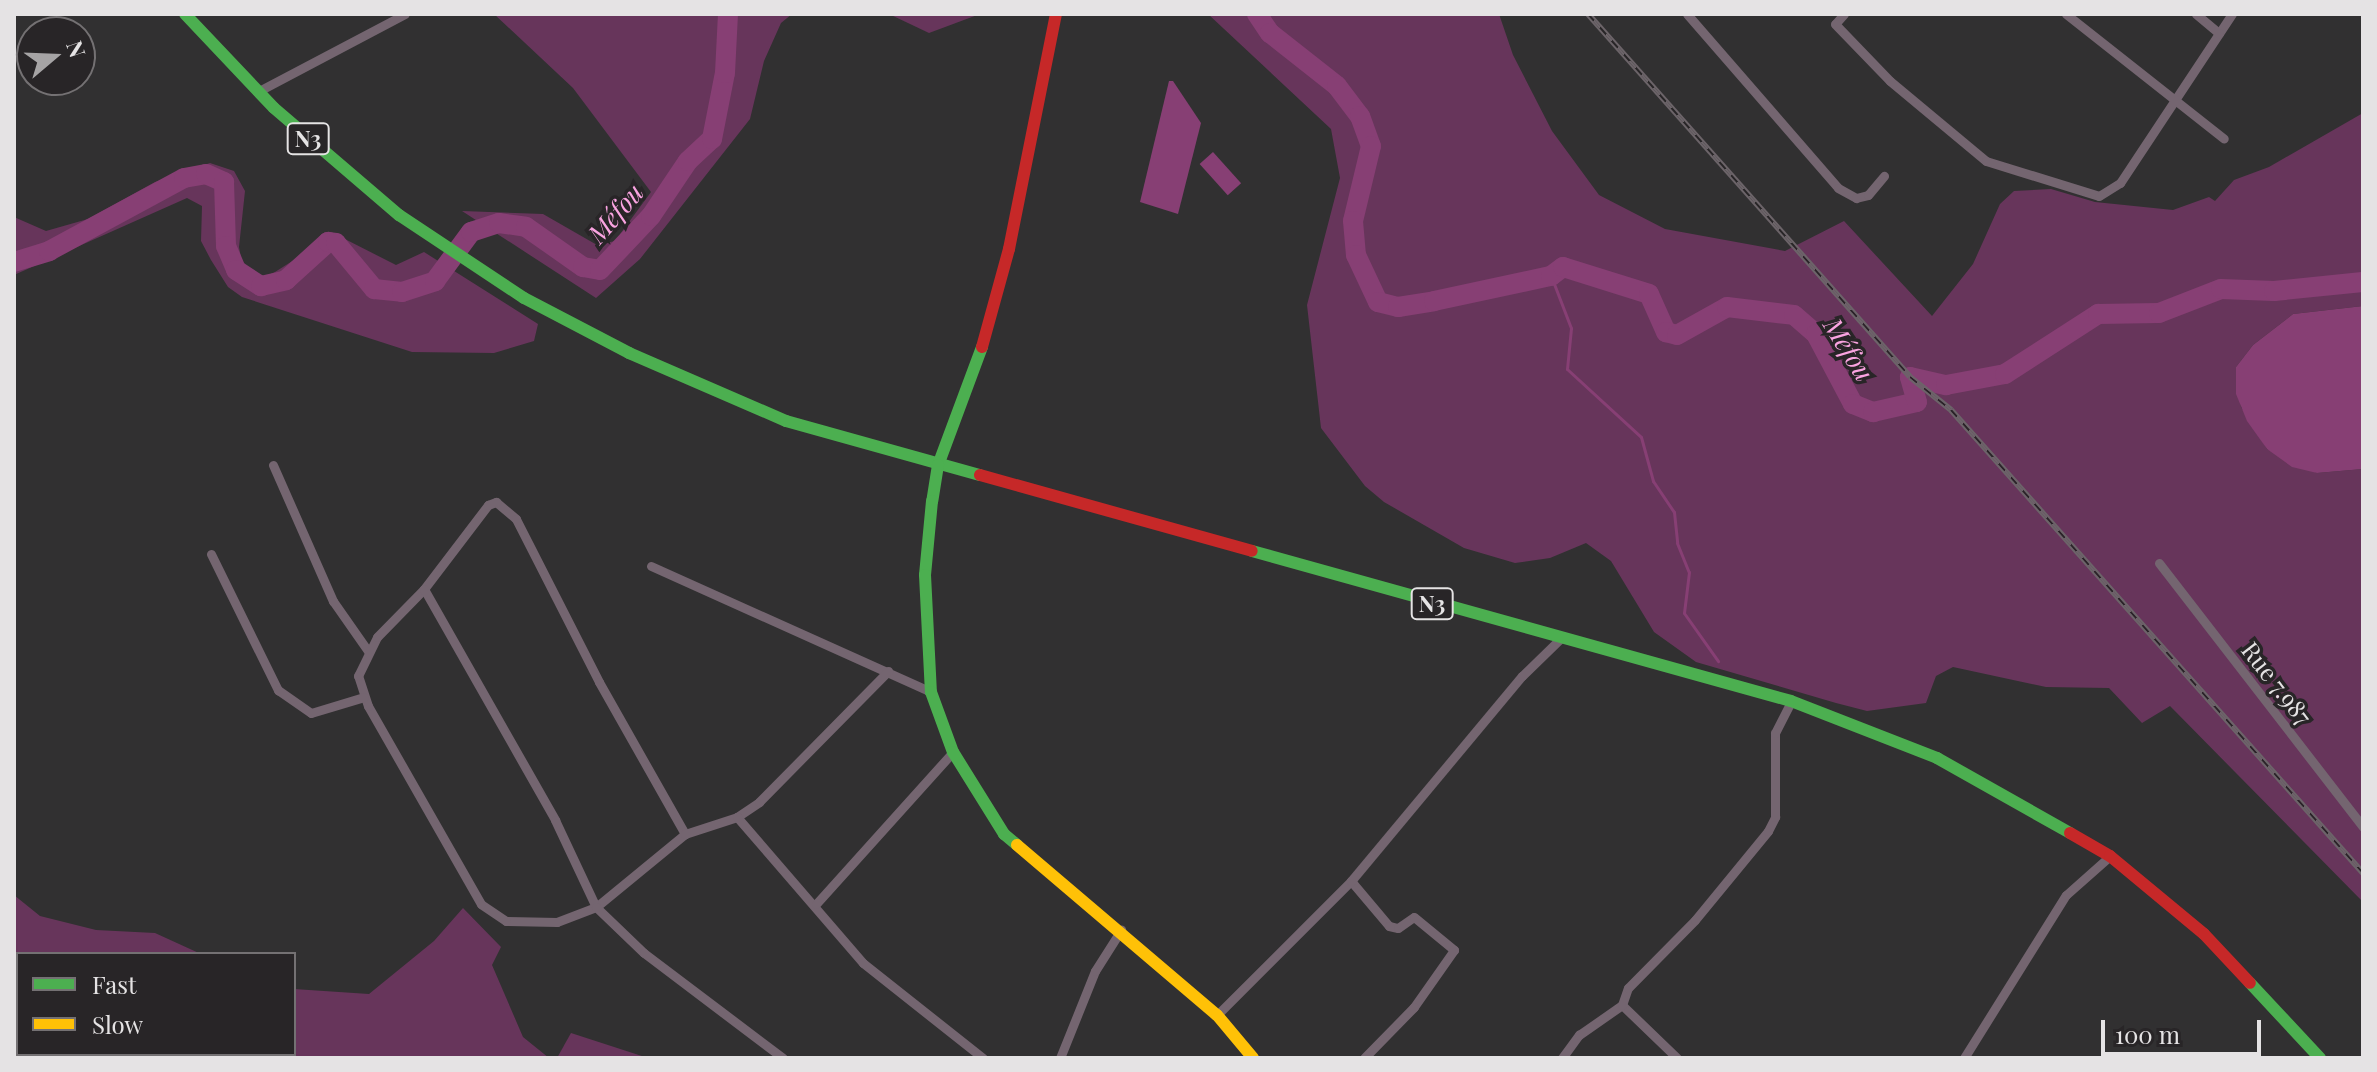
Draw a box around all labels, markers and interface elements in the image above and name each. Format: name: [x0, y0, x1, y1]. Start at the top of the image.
north arrow: [16, 16, 96, 96]
text: N: [60, 36, 94, 61]
road number: N3: [286, 121, 330, 157]
water label: Méfou: [581, 177, 649, 249]
water label: Méfou: [1818, 312, 1880, 386]
road number: N3: [1410, 586, 1454, 622]
street label: Rue 7.987: [2236, 636, 2318, 730]
legend: [16, 952, 296, 1056]
text: Fast: [92, 968, 137, 1000]
scale bar: [2105, 1004, 2265, 1054]
text: Slow: [92, 1008, 143, 1040]
text: 100 m: [2115, 1018, 2180, 1050]

